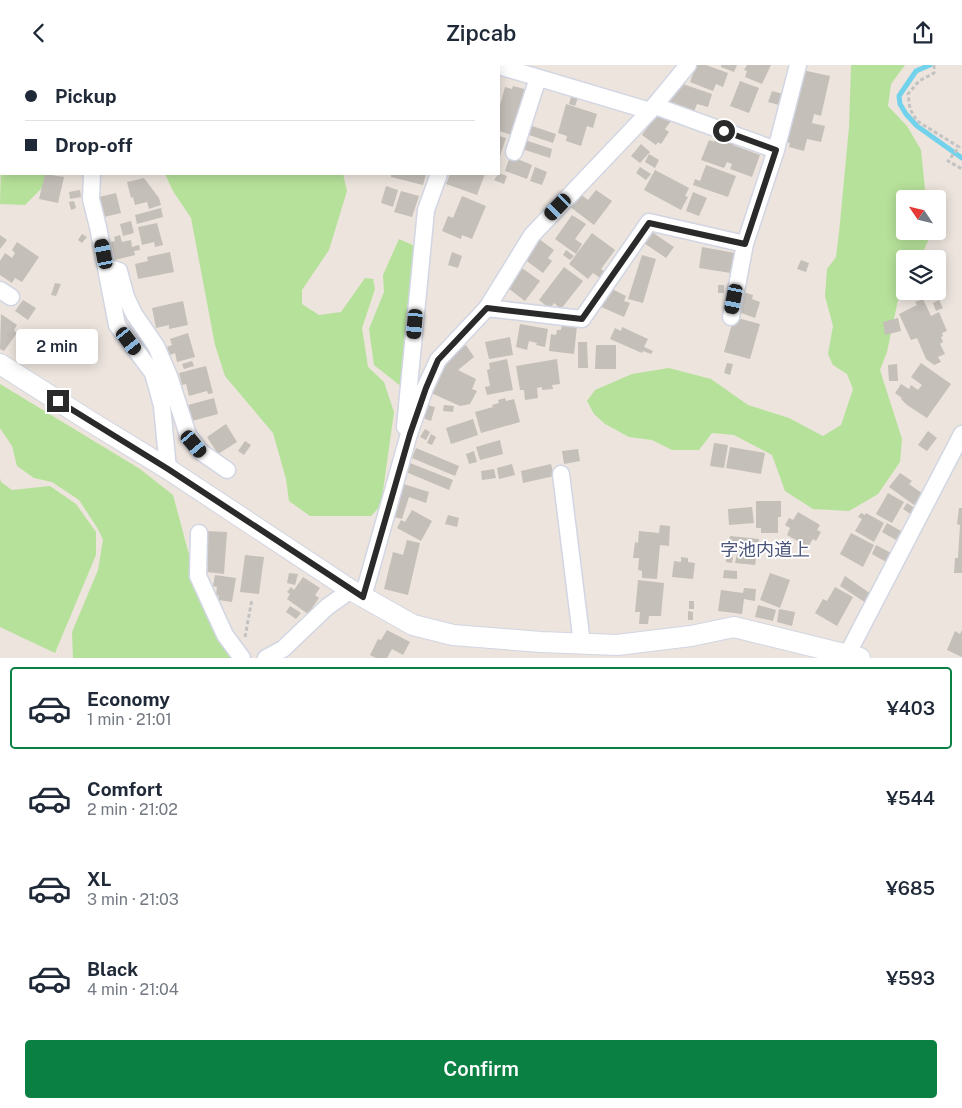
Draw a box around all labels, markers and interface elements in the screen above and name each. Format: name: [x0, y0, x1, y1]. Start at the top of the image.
icon: back: [25, 19, 53, 47]
icon: share: [909, 19, 937, 47]
text: Zipcab: [446, 20, 516, 46]
text: Pickup: [55, 85, 117, 107]
route start: [713, 120, 735, 142]
text: Drop-off: [55, 134, 132, 156]
north arrow: [896, 190, 946, 240]
map controls: [896, 190, 946, 300]
car: [542, 191, 573, 223]
car: [93, 238, 114, 270]
button: layers: [896, 250, 946, 300]
car: [723, 283, 744, 315]
car: [406, 308, 423, 340]
car: [113, 325, 144, 357]
callout: 2 min: [17, 329, 99, 363]
text: 2 min: [36, 337, 78, 356]
route end: [47, 390, 69, 412]
car: [178, 428, 209, 460]
district label: 字池内道上: [720, 539, 810, 560]
icon: car: [27, 686, 72, 731]
text: Economy: [87, 688, 170, 710]
text: ¥403: [886, 697, 935, 719]
text: 1 min · 21:01: [87, 710, 172, 729]
icon: car: [27, 776, 72, 821]
text: Comfort: [87, 778, 163, 800]
text: ¥544: [886, 787, 935, 809]
text: 2 min · 21:02: [87, 800, 178, 819]
icon: car: [27, 866, 72, 911]
text: XL: [87, 868, 112, 890]
text: ¥685: [886, 877, 935, 899]
text: 3 min · 21:03: [87, 890, 179, 909]
icon: car: [27, 956, 72, 1001]
text: Black: [87, 958, 138, 980]
text: ¥593: [886, 967, 935, 989]
text: 4 min · 21:04: [87, 980, 179, 999]
button: Confirm: [25, 1040, 937, 1098]

